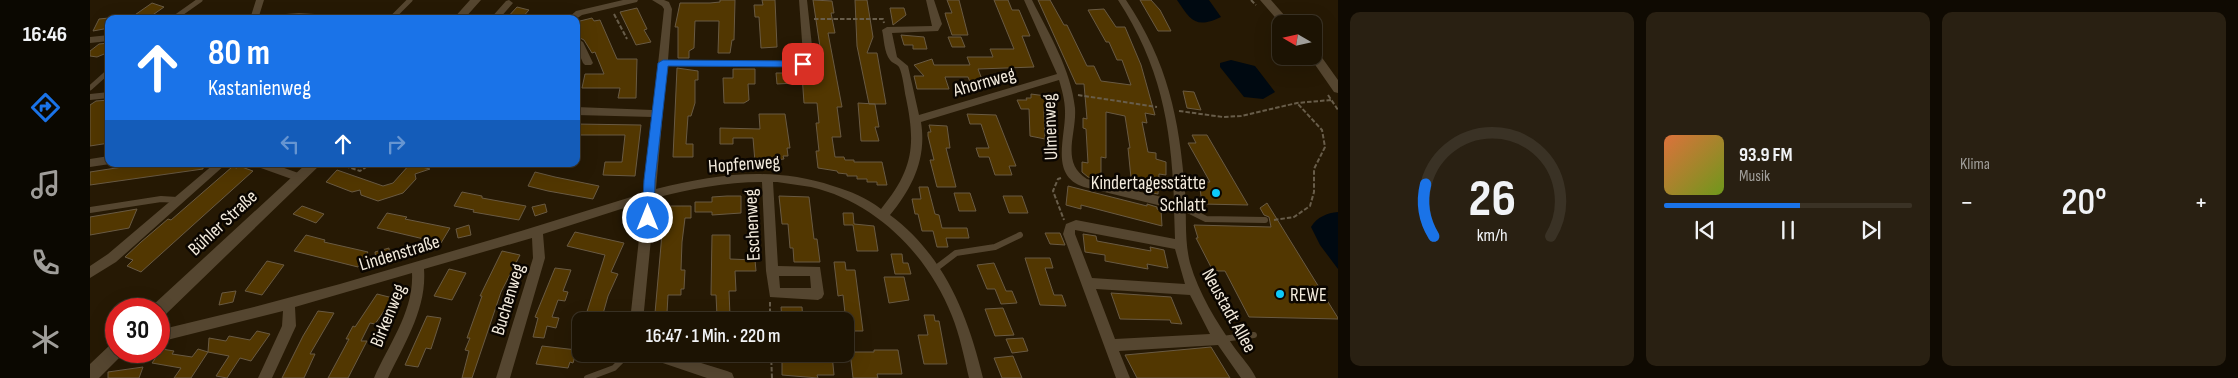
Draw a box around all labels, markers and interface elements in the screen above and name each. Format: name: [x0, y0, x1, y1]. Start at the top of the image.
north arrow: [1272, 15, 1322, 65]
map controls: [1272, 15, 1322, 65]
text: 16:46: [23, 21, 67, 48]
text: 80 m: [208, 32, 270, 75]
icon: ahead: [125, 35, 190, 100]
pin: [782, 43, 824, 85]
icon: arrive: [789, 50, 817, 78]
street label: Ahornweg: [950, 62, 1019, 103]
text: Kastanienweg: [208, 75, 311, 102]
icon: directions: [28, 90, 63, 125]
street label: Ulmenweg: [1038, 93, 1063, 161]
icon: left: [276, 130, 304, 158]
icon: ahead: [329, 130, 357, 158]
icon: right: [382, 130, 410, 158]
text: 93.9 FM: [1739, 144, 1793, 167]
street label: Hopfenweg: [707, 150, 781, 178]
text: Klima: [1960, 155, 1990, 174]
icon: music: [28, 167, 63, 202]
text: Musik: [1739, 167, 1770, 186]
text: 26: [1468, 168, 1516, 231]
place label: Kindertagesstätte Schlatt: [1091, 172, 1206, 217]
text: 20°: [2061, 180, 2107, 225]
street label: Bühler Straße: [184, 185, 262, 261]
text: −: [1960, 186, 1974, 219]
text: +: [2194, 186, 2208, 219]
marker: Kindertagesstätte Schlatt: [1210, 187, 1222, 199]
street label: Eschenweg: [739, 188, 766, 261]
position arrow: [621, 191, 673, 243]
icon: previous: [1691, 216, 1719, 244]
icon: pause: [1774, 216, 1802, 244]
icon: next: [1857, 216, 1885, 244]
text: km/h: [1477, 225, 1507, 246]
street label: Lindenstraße: [356, 230, 443, 277]
icon: phone: [28, 245, 63, 280]
street label: Buchenweg: [487, 260, 530, 338]
street label: Neustadt Allee: [1196, 265, 1261, 357]
street label: Birkenweg: [365, 280, 412, 350]
place label: REWE: [1290, 284, 1327, 307]
marker: REWE: [1274, 288, 1286, 300]
speed limit sign: 30: [105, 298, 170, 363]
icon: climate: [28, 322, 63, 357]
text: 16:47 · 1 Min. · 220 m: [646, 325, 780, 348]

